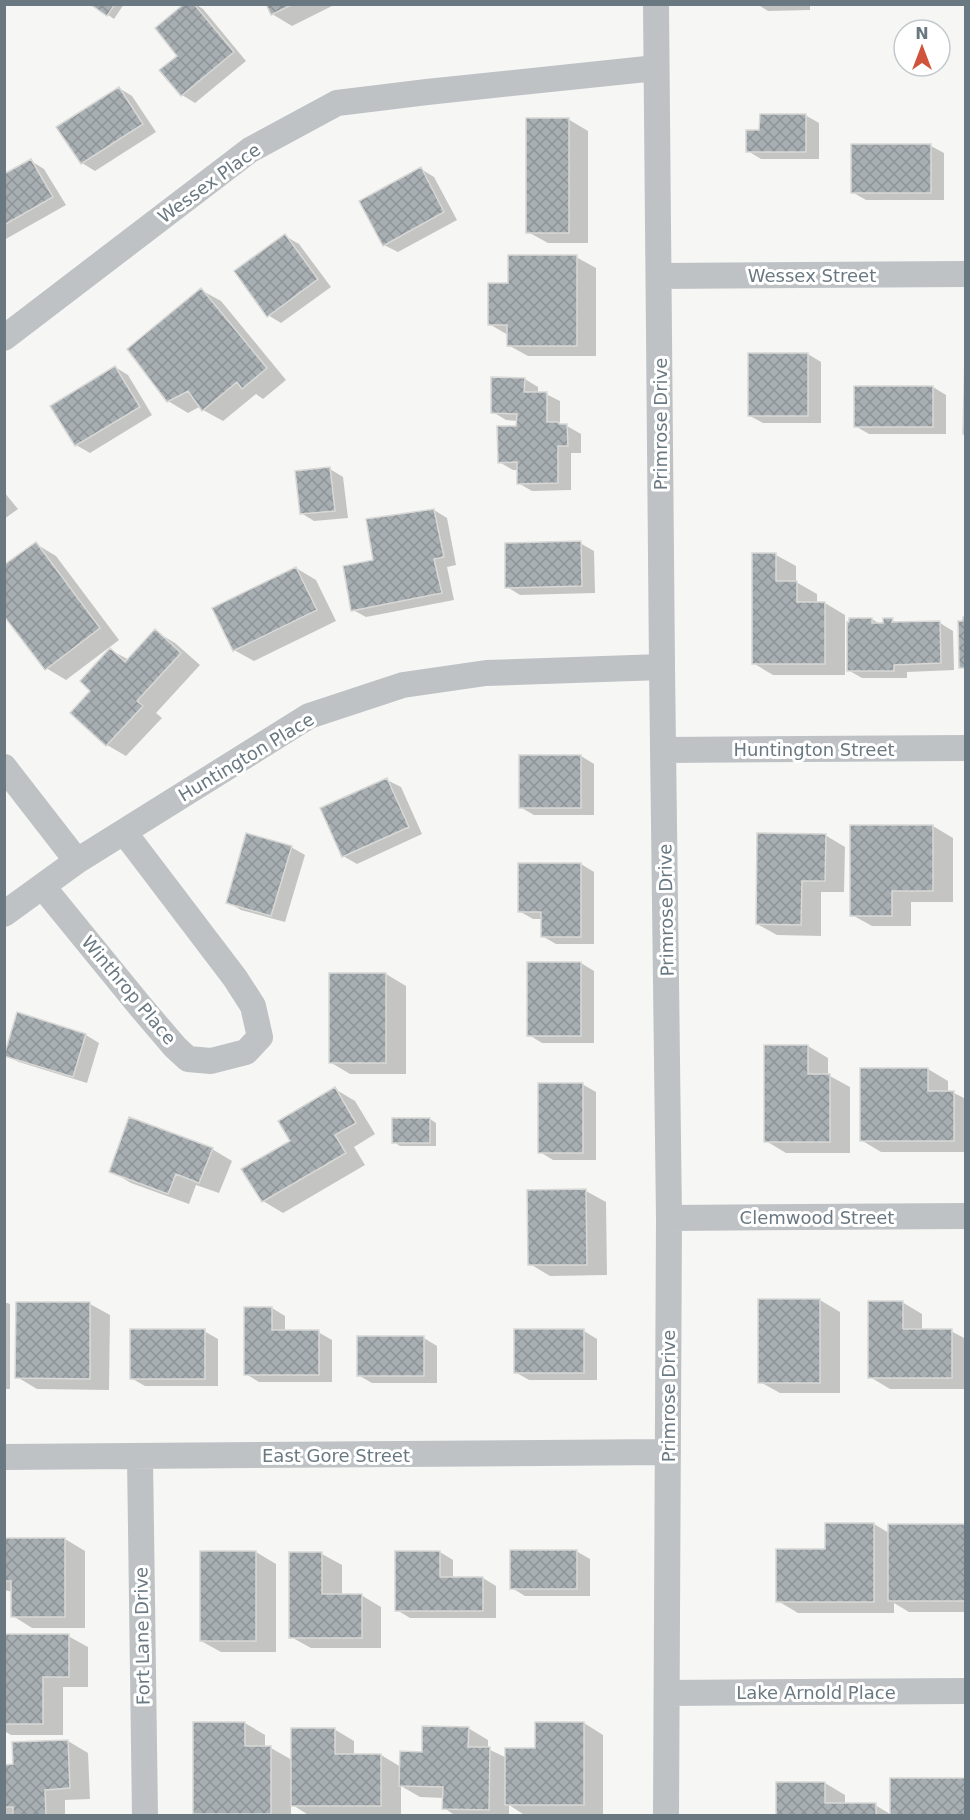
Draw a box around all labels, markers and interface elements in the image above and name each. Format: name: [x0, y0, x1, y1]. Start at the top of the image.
north arrow: [892, 18, 952, 78]
text: N: [915, 24, 929, 43]
street label: Wessex Place: [154, 139, 264, 227]
street label: Wessex Street: [748, 265, 876, 286]
street label: Primrose Drive: [650, 358, 671, 490]
street label: Huntington Place: [174, 708, 318, 806]
street label: Huntington Street: [733, 739, 895, 760]
street label: Primrose Drive: [654, 843, 678, 977]
street label: Winthrop Place: [77, 931, 181, 1049]
street label: Clemwood Street: [740, 1207, 894, 1228]
street label: Primrose Drive: [658, 1330, 679, 1462]
street label: East Gore Street: [262, 1445, 410, 1466]
street label: Fort Lane Drive: [130, 1567, 154, 1705]
street label: Lake Arnold Place: [736, 1682, 896, 1703]

